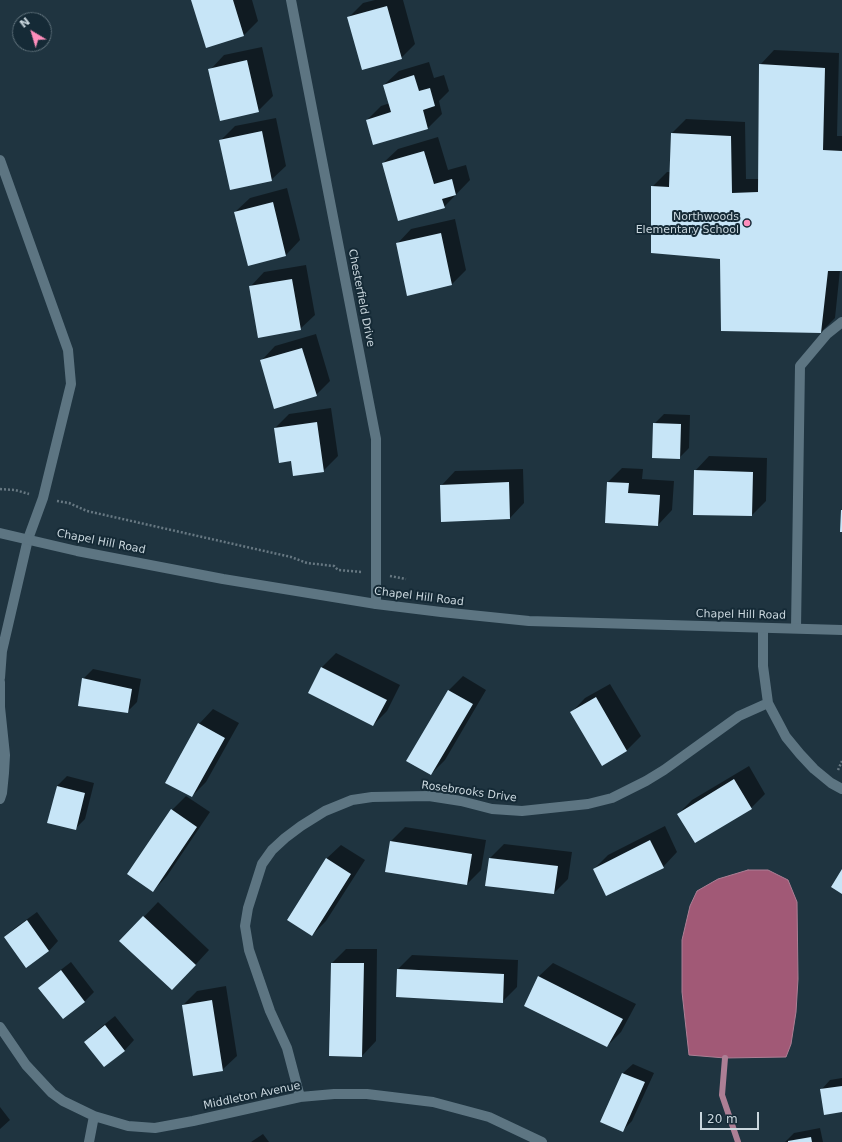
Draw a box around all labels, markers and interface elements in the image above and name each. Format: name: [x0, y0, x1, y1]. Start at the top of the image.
north arrow: [12, 12, 52, 52]
text: N: [17, 15, 33, 31]
place label: Northwoods Elementary School: [636, 210, 739, 236]
marker: Northwoods Elementary School: [742, 218, 752, 228]
street label: Chesterfield Drive: [345, 248, 377, 348]
street label: Chapel Hill Road: [55, 527, 147, 557]
street label: Chapel Hill Road: [373, 585, 465, 609]
street label: Chapel Hill Road: [696, 608, 786, 622]
street label: Rosebrooks Drive: [421, 779, 517, 805]
street label: Middleton Avenue: [202, 1079, 302, 1113]
scale bar: [702, 1104, 761, 1130]
text: 20 m: [707, 1112, 738, 1126]

